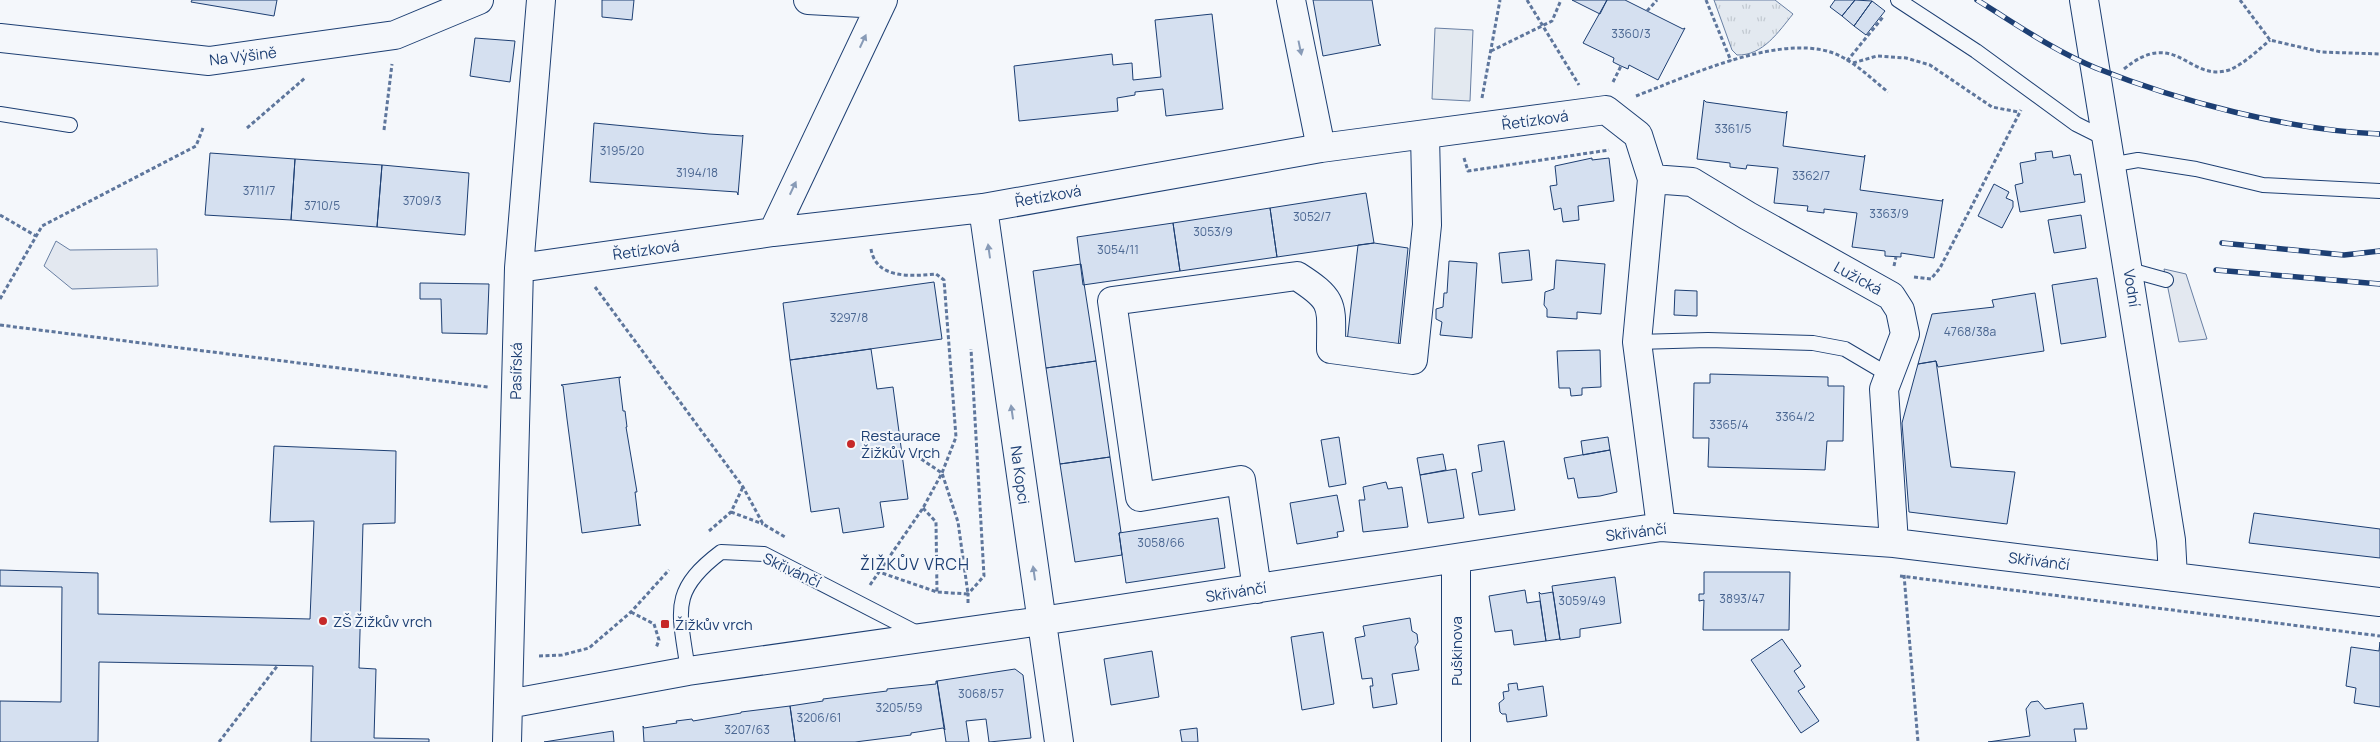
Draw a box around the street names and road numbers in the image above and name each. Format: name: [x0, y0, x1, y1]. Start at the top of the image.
street label: Na Výšině: [208, 41, 278, 71]
street label: Řetízková: [1500, 105, 1570, 135]
street label: Řetízková: [1013, 180, 1083, 212]
street label: Řetízková: [611, 235, 681, 265]
street label: Lužická: [1830, 256, 1886, 300]
street label: Vodní: [2119, 267, 2145, 309]
street label: Pasířská: [505, 342, 527, 400]
street label: Na Kopci: [1005, 444, 1035, 506]
street label: Skřivánčí: [1604, 518, 1668, 546]
street label: Skřivánčí: [760, 547, 825, 593]
street label: Skřivánčí: [2007, 547, 2071, 575]
street label: Skřivánčí: [1204, 577, 1269, 607]
street label: Puškinova: [1446, 616, 1467, 686]

